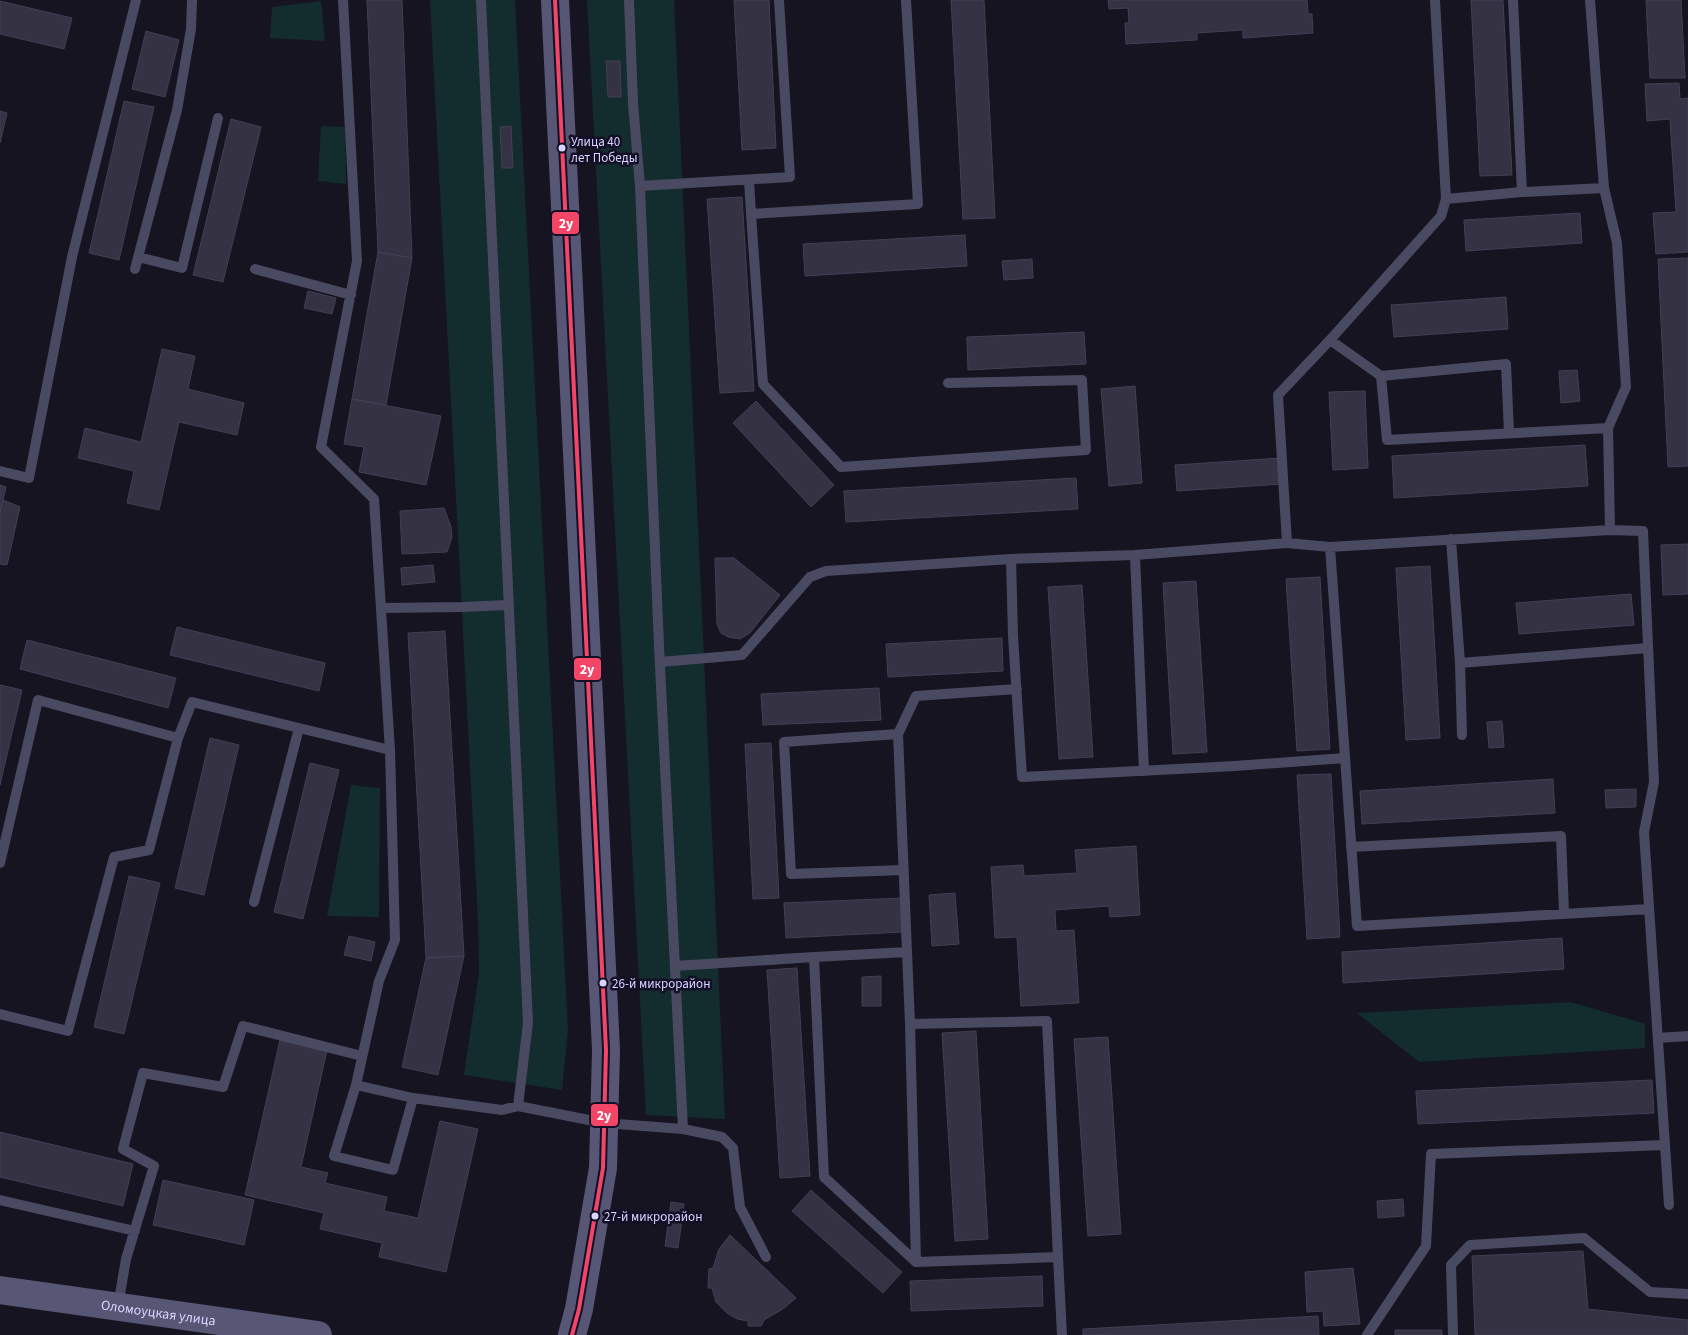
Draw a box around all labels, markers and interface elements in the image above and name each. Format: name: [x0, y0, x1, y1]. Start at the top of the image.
place label: Улица 40 лет Победы: [571, 133, 637, 167]
marker: Улица 40 лет Победы: [557, 143, 567, 153]
line badge: 2у: [551, 211, 580, 235]
text: 2у: [559, 214, 574, 234]
line badge: 2у: [573, 657, 602, 681]
text: 2у: [580, 660, 595, 680]
place label: 26-й микрорайон: [612, 975, 710, 993]
marker: 26-й микрорайон: [598, 978, 608, 988]
line badge: 2у: [590, 1103, 619, 1127]
text: 2у: [597, 1106, 612, 1126]
place label: 27-й микрорайон: [604, 1208, 702, 1226]
marker: 27-й микрорайон: [590, 1211, 600, 1221]
street label: Оломоуцкая улица: [100, 1295, 217, 1331]

